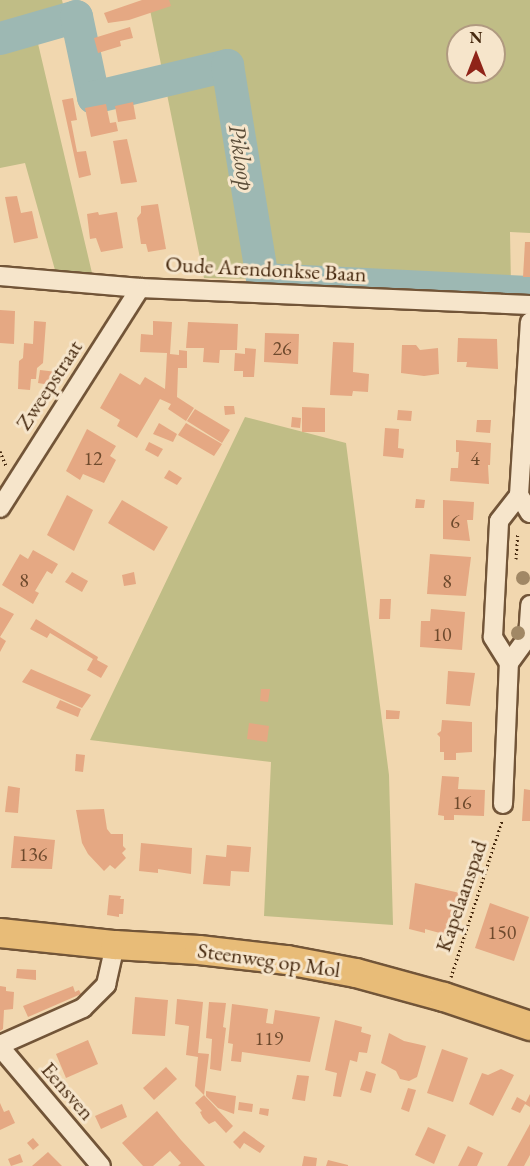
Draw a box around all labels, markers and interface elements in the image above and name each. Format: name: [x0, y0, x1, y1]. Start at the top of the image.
north arrow: [446, 24, 506, 84]
text: N: [470, 27, 482, 48]
water label: Pikloop: [223, 122, 261, 192]
street label: Oude Arendonkse Baan: [165, 251, 367, 287]
street label: Zweepstraat: [10, 335, 88, 435]
house number: 26: [272, 336, 292, 360]
house number: 12: [83, 446, 103, 470]
house number: 4: [470, 446, 480, 470]
house number: 6: [450, 509, 460, 533]
house number: 8: [19, 568, 29, 592]
house number: 8: [442, 569, 452, 593]
house number: 10: [432, 622, 452, 646]
house number: 16: [452, 790, 472, 814]
street label: Kapelaanspad: [430, 837, 492, 955]
house number: 136: [19, 842, 47, 866]
house number: 150: [488, 920, 516, 944]
street label: Steenweg op Mol: [196, 937, 342, 983]
house number: 119: [255, 1026, 283, 1050]
street label: Eensven: [36, 1057, 100, 1125]

